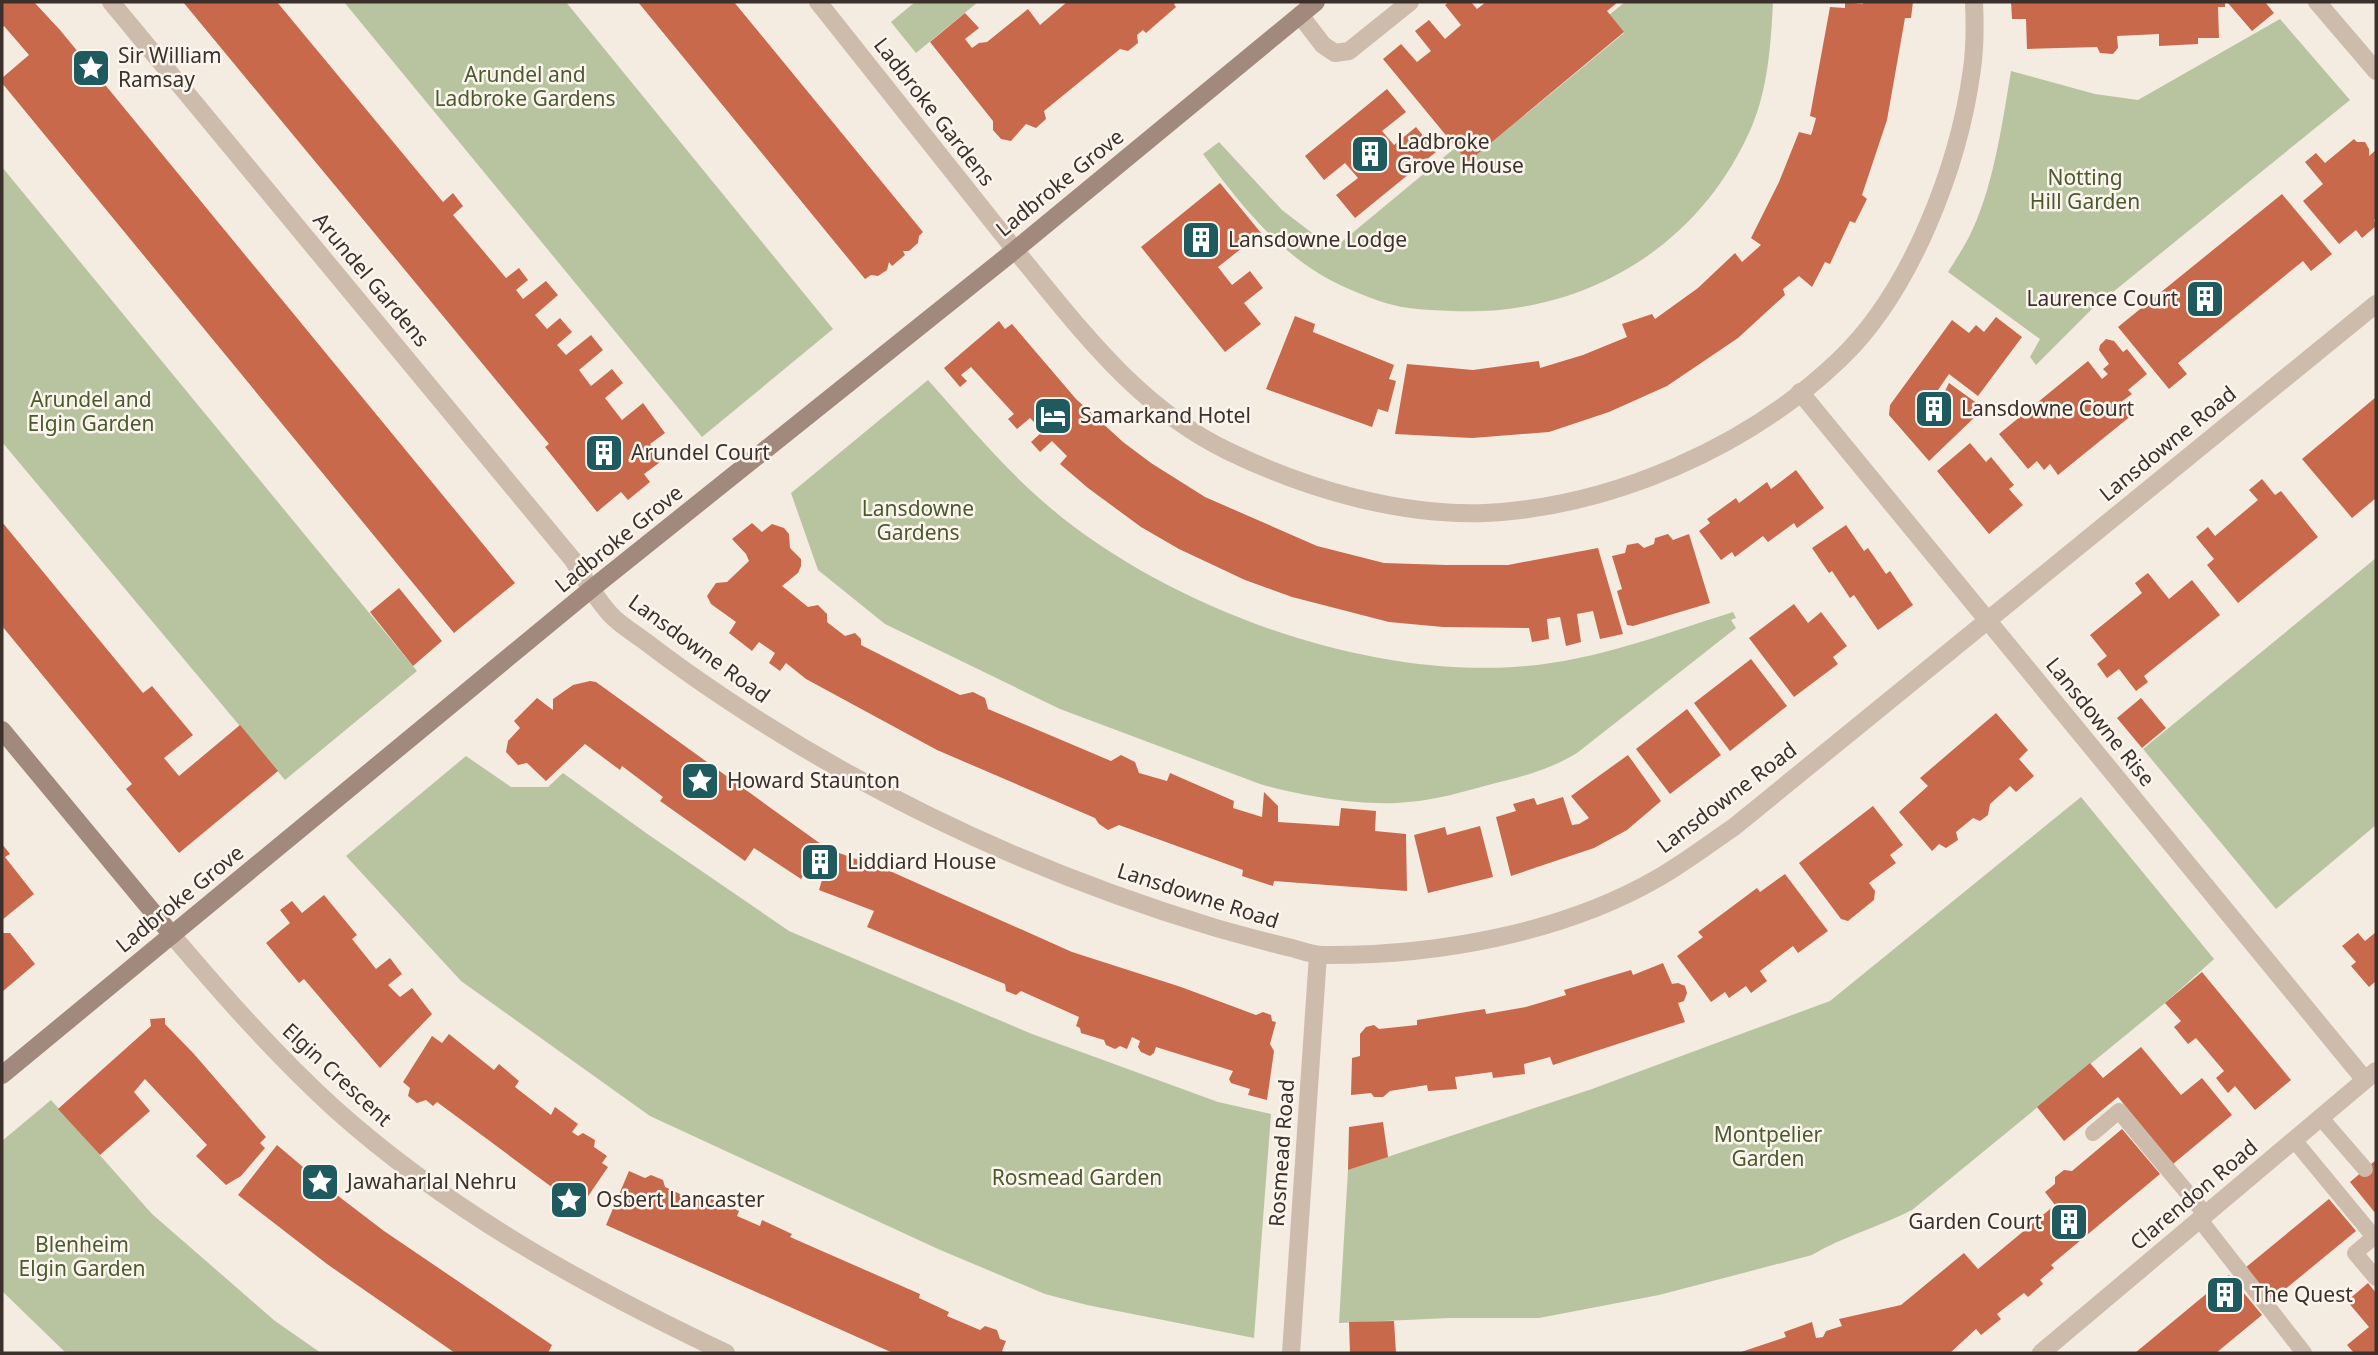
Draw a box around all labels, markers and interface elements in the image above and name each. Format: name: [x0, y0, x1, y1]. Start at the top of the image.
street label: Ladbroke Gardens: [868, 31, 1002, 191]
place label: Sir William Ramsay: [118, 41, 222, 93]
place icon: Sir William Ramsay: [70, 47, 112, 89]
park label: Arundel and Ladbroke Gardens: [434, 60, 616, 112]
street label: Ladbroke Grove: [990, 122, 1129, 242]
place label: Ladbroke Grove House: [1397, 127, 1524, 179]
building icon: Ladbroke Grove House: [1349, 133, 1391, 175]
park label: Notting Hill Garden: [2030, 163, 2140, 215]
street label: Arundel Gardens: [307, 206, 436, 352]
building icon: Lansdowne Lodge: [1180, 219, 1222, 261]
place label: Lansdowne Lodge: [1228, 225, 1407, 253]
building icon: Laurence Court: [2184, 278, 2226, 320]
place label: Laurence Court: [2027, 284, 2178, 312]
street label: Lansdowne Road: [2093, 379, 2242, 507]
park label: Arundel and Elgin Garden: [28, 385, 154, 437]
building icon: Lansdowne Court: [1913, 388, 1955, 430]
place label: Lansdowne Court: [1961, 394, 2134, 422]
hotel icon: Samarkand Hotel: [1032, 395, 1074, 437]
place label: Samarkand Hotel: [1080, 401, 1251, 429]
building icon: Arundel Court: [583, 432, 625, 474]
place label: Arundel Court: [631, 438, 770, 466]
street label: Ladbroke Grove: [549, 478, 688, 598]
park label: Lansdowne Gardens: [862, 494, 974, 546]
street label: Lansdowne Road: [623, 587, 776, 709]
street label: Lansdowne Rise: [2040, 651, 2161, 792]
street label: Lansdowne Road: [1651, 735, 1802, 859]
place icon: Howard Staunton: [679, 760, 721, 802]
place label: Howard Staunton: [727, 766, 900, 794]
street label: Ladbroke Grove: [110, 838, 249, 958]
building icon: Liddiard House: [799, 841, 841, 883]
place label: Liddiard House: [847, 847, 996, 875]
street label: Lansdowne Road: [1114, 856, 1283, 934]
street label: Elgin Crescent: [277, 1016, 399, 1132]
street label: Rosmead Road: [1262, 1078, 1300, 1228]
park label: Montpelier Garden: [1714, 1120, 1823, 1172]
street label: Clarendon Road: [2124, 1133, 2263, 1256]
place icon: Jawaharlal Nehru: [299, 1161, 341, 1203]
park label: Rosmead Garden: [992, 1163, 1162, 1191]
place label: Jawaharlal Nehru: [345, 1167, 517, 1195]
place icon: Osbert Lancaster: [548, 1179, 590, 1221]
place label: Osbert Lancaster: [596, 1185, 765, 1213]
building icon: Garden Court: [2048, 1201, 2090, 1243]
place label: Garden Court: [1908, 1207, 2042, 1235]
park label: Blenheim Elgin Garden: [19, 1230, 145, 1282]
building icon: The Quest: [2204, 1274, 2246, 1316]
place label: The Quest: [2252, 1280, 2353, 1308]

